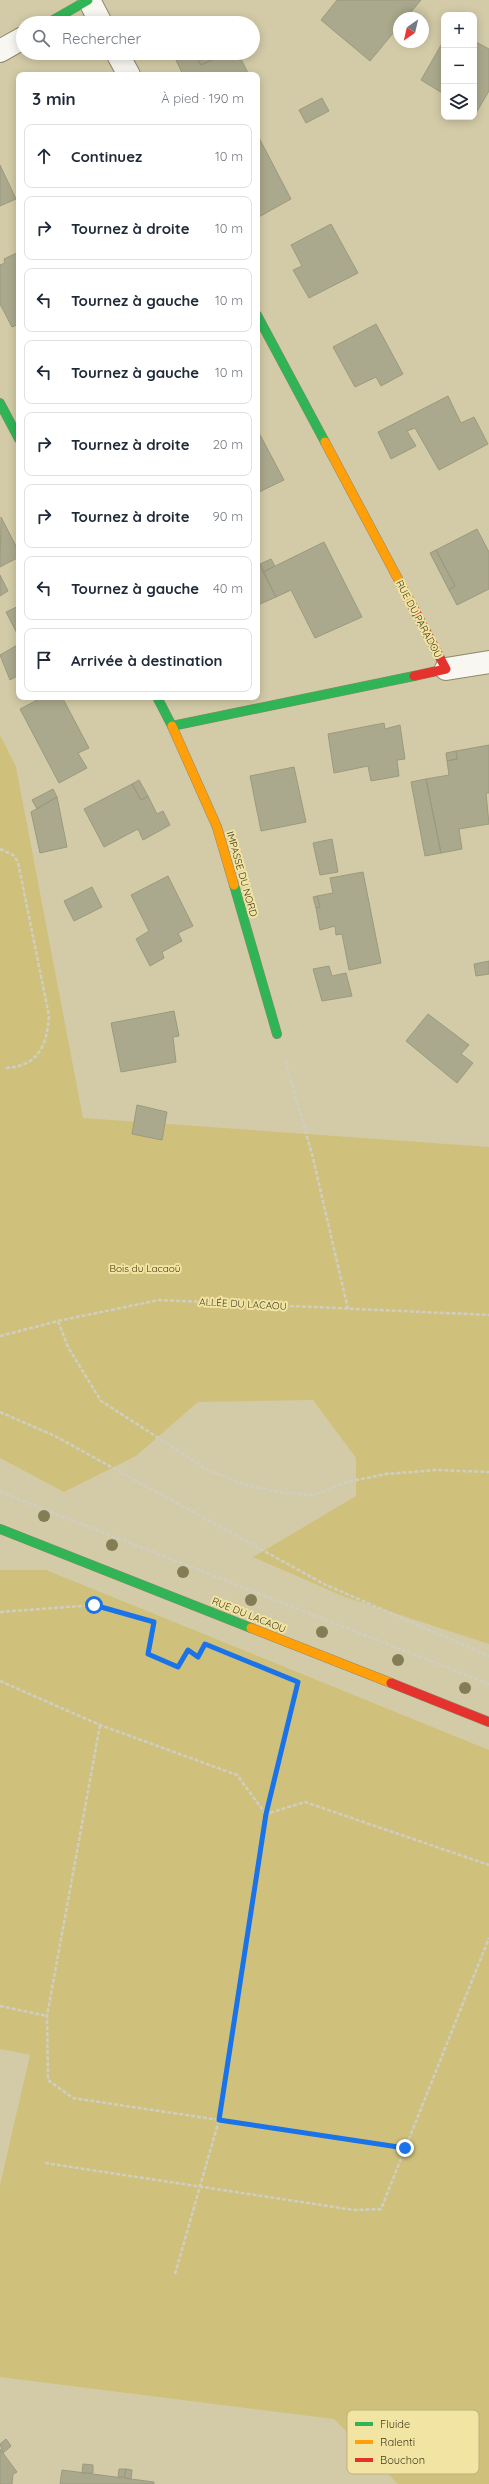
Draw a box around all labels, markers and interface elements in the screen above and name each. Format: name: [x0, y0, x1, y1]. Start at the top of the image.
north arrow: [393, 12, 429, 48]
map controls: [441, 12, 477, 120]
button: +: [441, 12, 477, 48]
search box: [16, 16, 260, 60]
icon: search: [30, 27, 52, 49]
text: Rechercher: [62, 29, 141, 48]
button: −: [441, 48, 477, 84]
button: layers: [441, 84, 477, 120]
text: 3 min: [32, 88, 76, 109]
text: À pied · 190 m: [161, 90, 244, 106]
icon: ahead: [33, 145, 55, 167]
text: Continuez: [71, 147, 142, 166]
text: 10 m: [215, 148, 243, 164]
icon: right: [33, 217, 55, 239]
text: Tournez à droite: [71, 219, 190, 238]
text: 10 m: [215, 220, 243, 236]
icon: left: [33, 289, 55, 311]
text: Tournez à gauche: [71, 291, 199, 310]
text: 10 m: [215, 292, 243, 308]
icon: left: [33, 361, 55, 383]
text: Tournez à gauche: [71, 363, 199, 382]
text: 10 m: [215, 364, 243, 380]
icon: right: [33, 433, 55, 455]
text: Tournez à droite: [71, 435, 190, 454]
text: 20 m: [213, 436, 243, 452]
icon: right: [33, 505, 55, 527]
text: Tournez à droite: [71, 507, 190, 526]
text: 90 m: [213, 508, 243, 524]
icon: left: [33, 577, 55, 599]
street label: RUE DU PARADOU: [393, 578, 445, 660]
text: Tournez à gauche: [71, 579, 199, 598]
text: 40 m: [213, 580, 243, 596]
icon: arrive: [33, 649, 55, 671]
text: Arrivée à destination: [71, 651, 223, 670]
street label: IMPASSE DU NORD: [224, 830, 260, 918]
park label: Bois du Lacaoü: [109, 1262, 181, 1275]
street label: ALLÉE DU LACAOU: [199, 1295, 287, 1313]
street label: RUE DU LACAOU: [210, 1594, 288, 1636]
route start: [85, 1596, 103, 1614]
route end: [396, 2139, 414, 2157]
legend: [347, 2410, 479, 2474]
text: Fluide: [380, 2417, 410, 2431]
text: Ralenti: [380, 2435, 415, 2449]
text: Bouchon: [380, 2453, 425, 2467]

